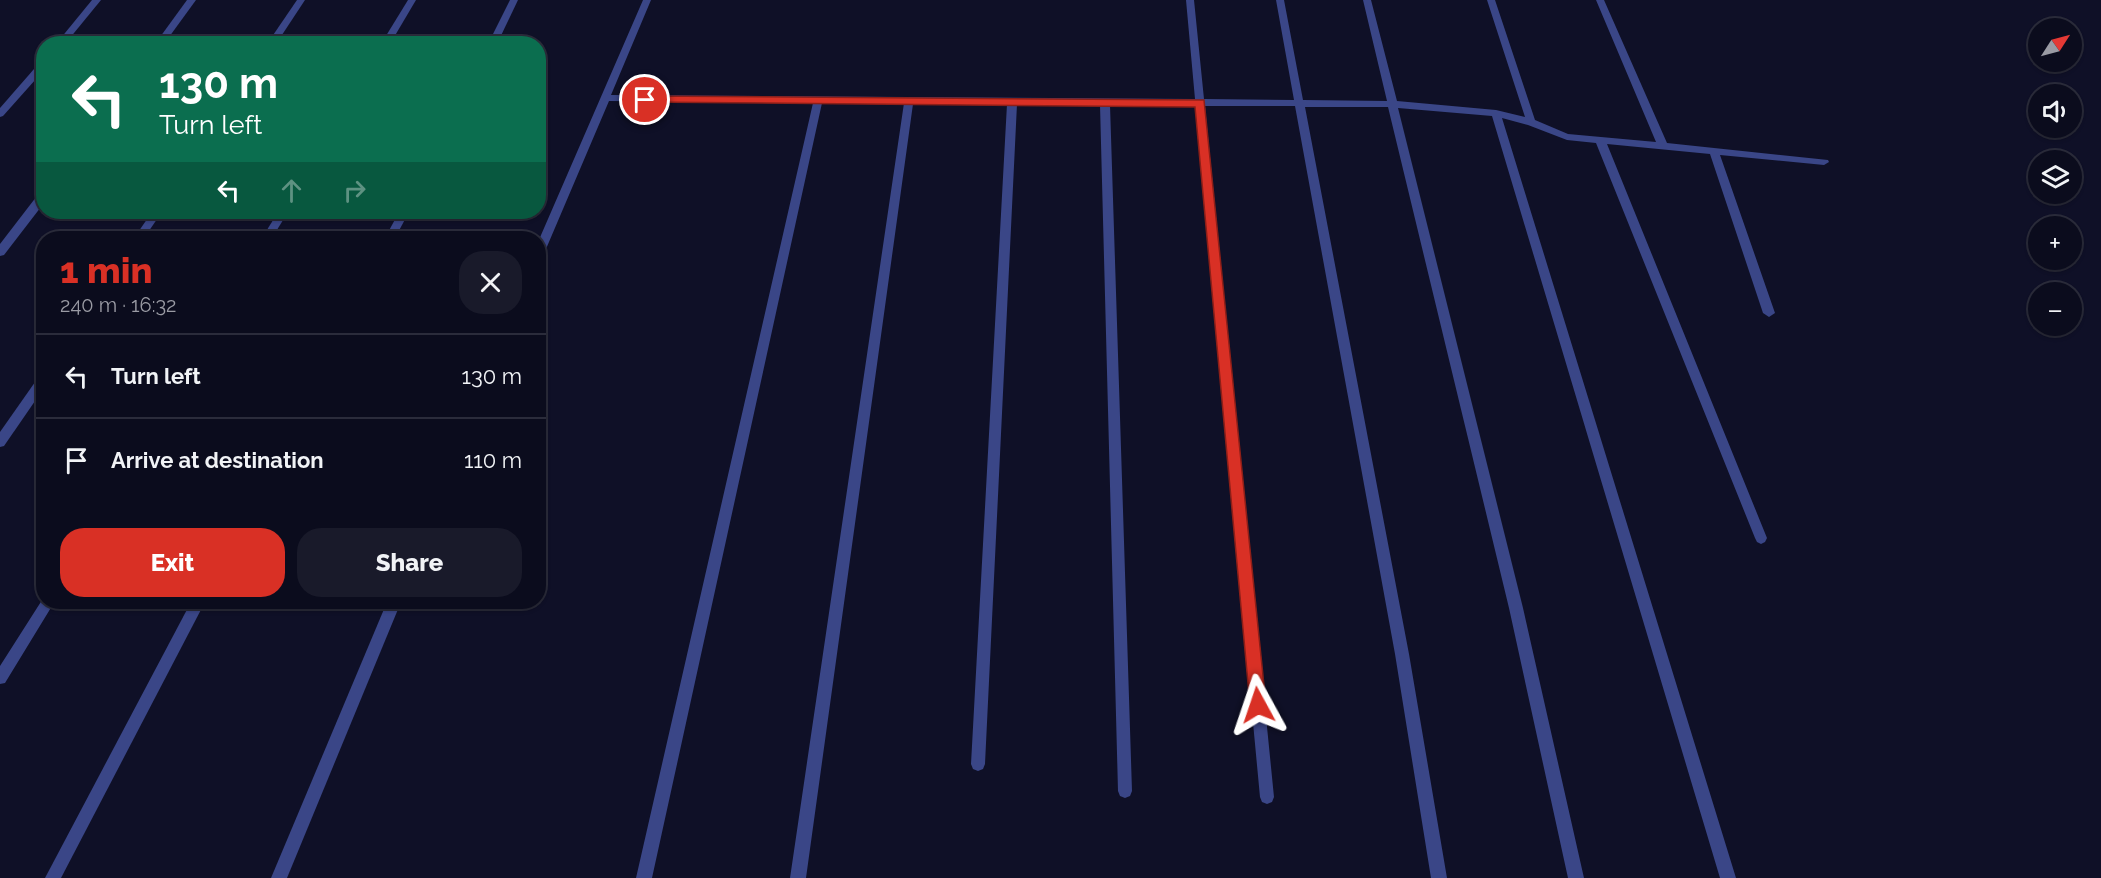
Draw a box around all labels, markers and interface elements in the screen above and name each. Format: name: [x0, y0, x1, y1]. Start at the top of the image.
north arrow: [2028, 18, 2082, 72]
map controls: [2028, 18, 2082, 336]
text: 130 m: [159, 59, 278, 108]
icon: left: [60, 60, 138, 138]
pin: [619, 74, 670, 125]
icon: arrive: [628, 83, 661, 116]
button: sound: [2028, 84, 2082, 138]
text: Turn left: [159, 109, 262, 140]
button: layers: [2028, 150, 2082, 204]
icon: left: [212, 174, 245, 207]
icon: ahead: [275, 174, 308, 207]
icon: right: [338, 174, 371, 207]
button: +: [2028, 216, 2082, 270]
text: 1 min: [60, 249, 152, 291]
button: close: [459, 251, 522, 314]
button: −: [2028, 282, 2082, 336]
text: 240 m · 16:32: [60, 293, 177, 317]
icon: left: [60, 360, 93, 393]
text: Turn left: [111, 363, 201, 389]
text: 130 m: [462, 363, 522, 389]
icon: arrive: [60, 444, 93, 477]
text: Arrive at destination: [111, 447, 324, 473]
text: 110 m: [464, 447, 522, 473]
button: Exit: [60, 528, 285, 597]
button: Share: [297, 528, 522, 597]
position arrow: [1226, 673, 1290, 737]

